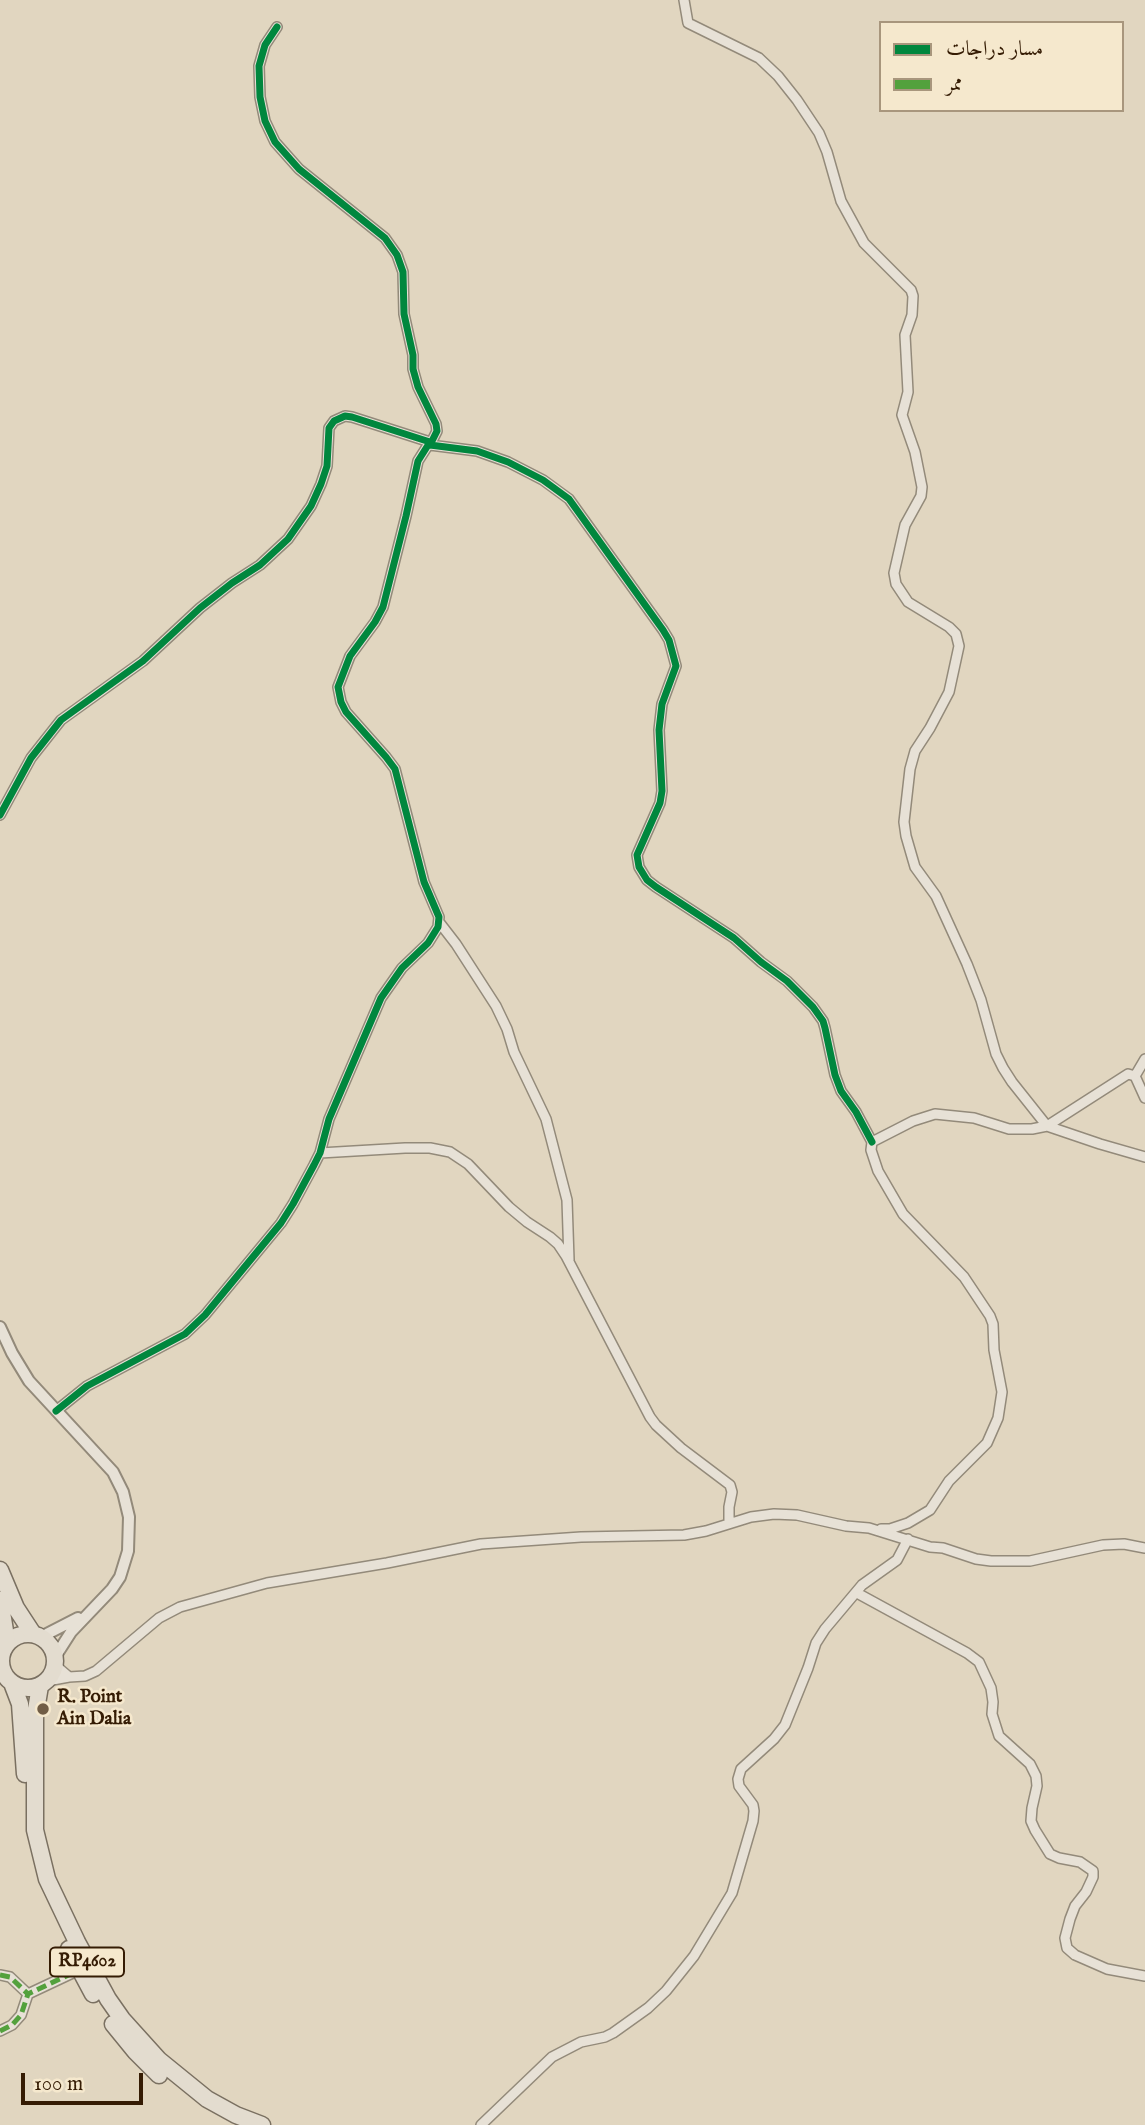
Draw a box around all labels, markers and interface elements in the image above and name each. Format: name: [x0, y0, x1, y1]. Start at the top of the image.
legend: [879, 21, 1124, 112]
text: مسار دراجات: [946, 36, 1043, 63]
text: ممر: [946, 71, 963, 98]
place label: R. Point Ain Dalia: [57, 1687, 131, 1731]
marker: R. Point Ain Dalia: [35, 1701, 51, 1717]
road number: RP4602: [50, 1948, 124, 1976]
scale bar: [24, 2058, 147, 2102]
text: 100 m: [34, 2071, 83, 2098]

